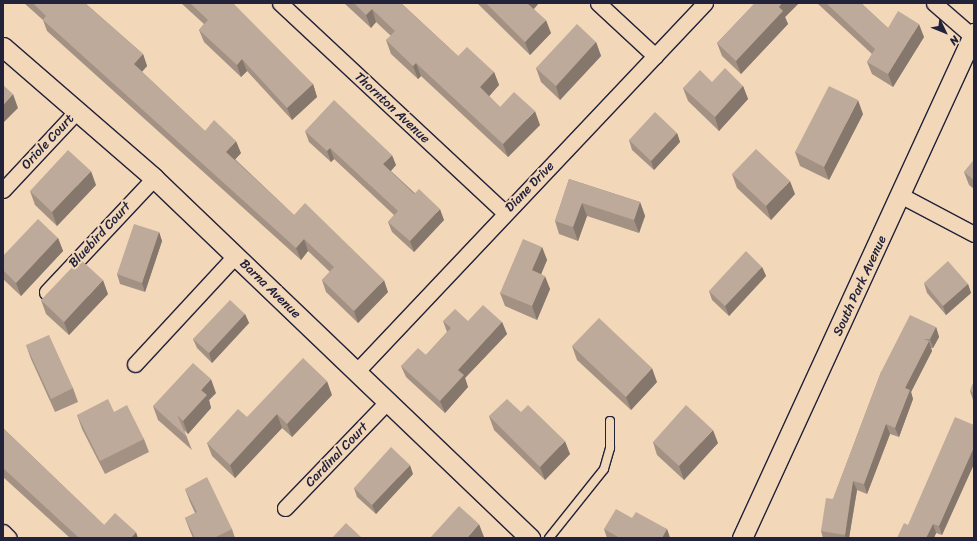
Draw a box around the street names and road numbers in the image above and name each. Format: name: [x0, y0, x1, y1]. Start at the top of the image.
street label: Thornton Avenue: [351, 69, 433, 147]
street label: Oriole Court: [18, 111, 78, 173]
street label: Diane Drive: [502, 159, 558, 215]
street label: Bluebird Court: [66, 199, 134, 271]
street label: South Park Avenue: [830, 233, 890, 339]
street label: Barna Avenue: [236, 256, 304, 322]
street label: Cardinal Court: [302, 419, 372, 491]

